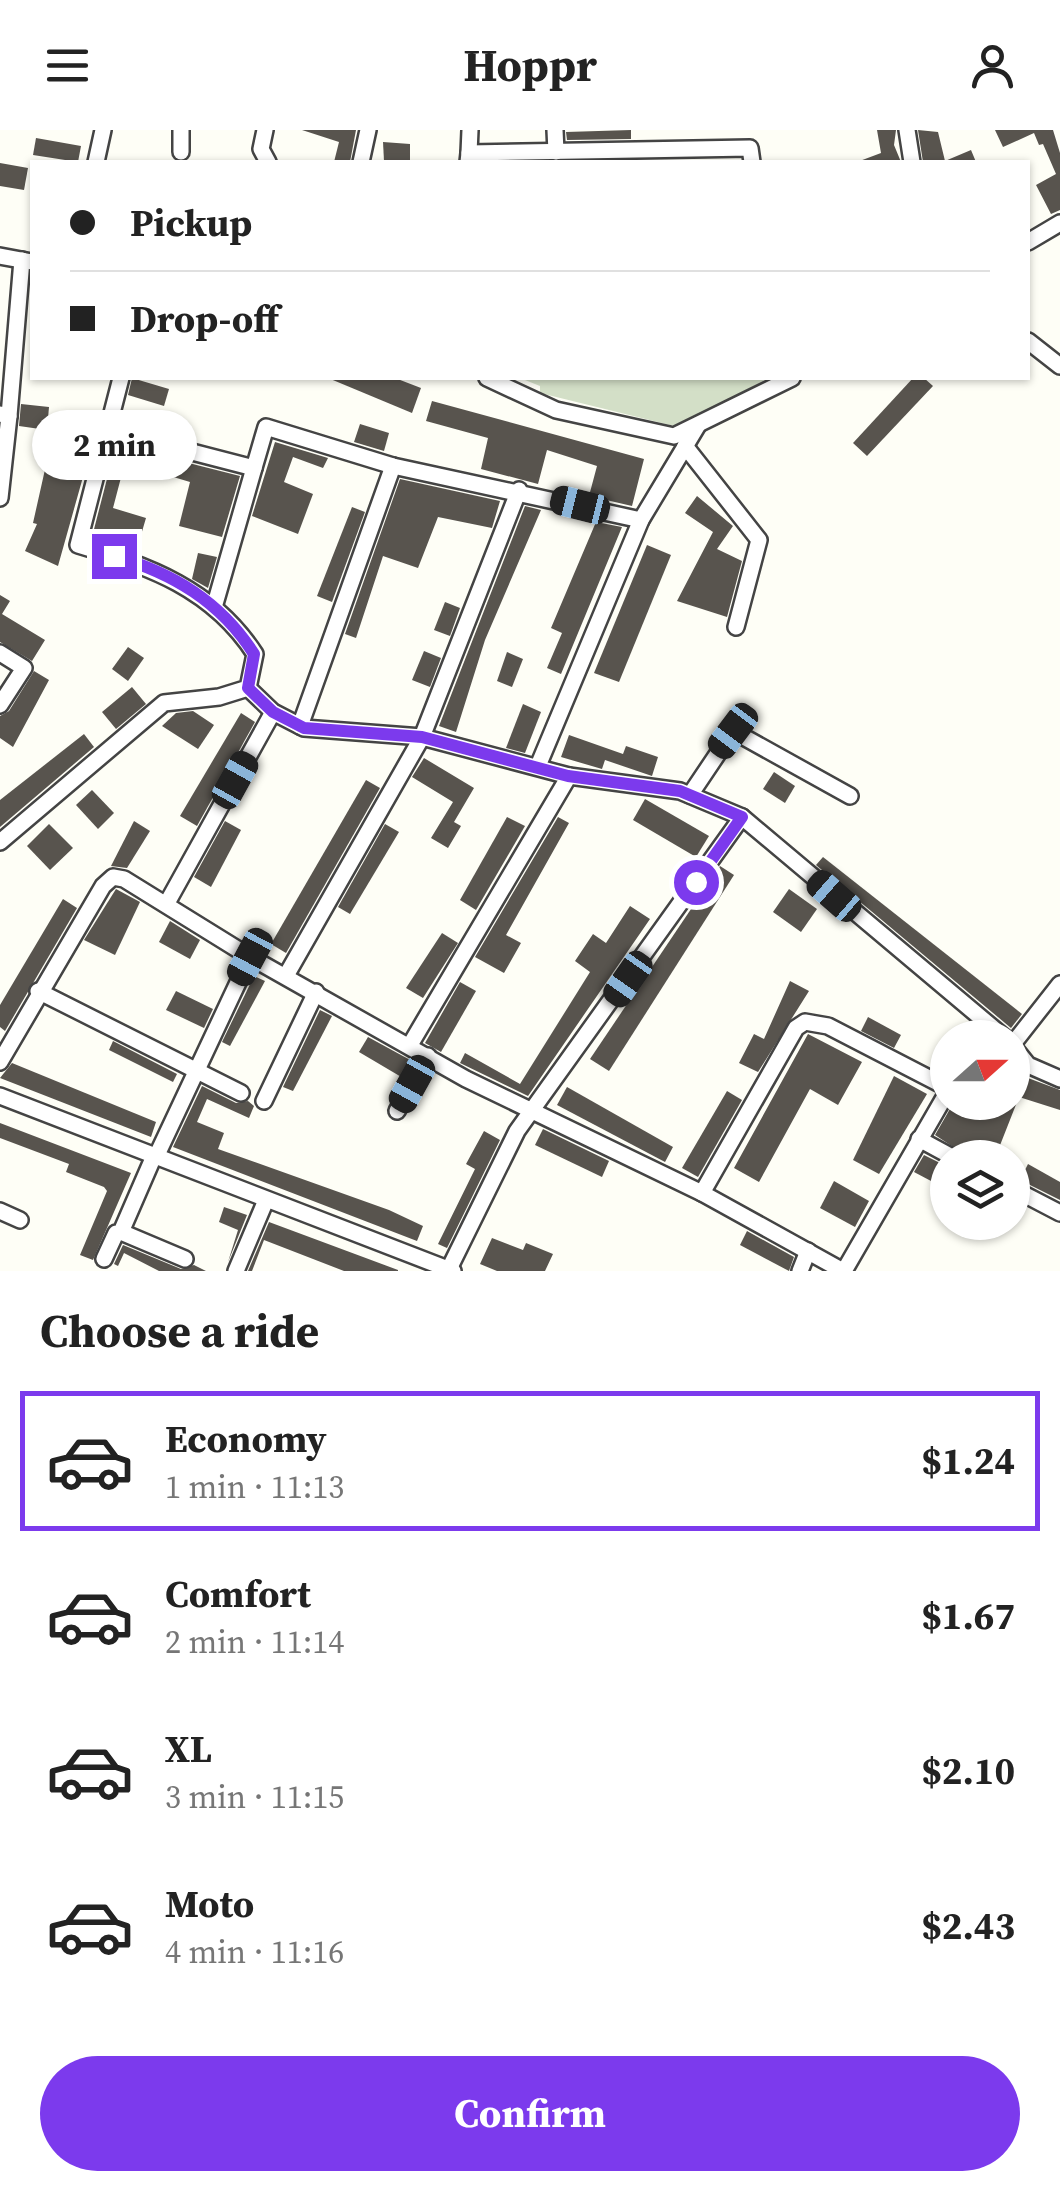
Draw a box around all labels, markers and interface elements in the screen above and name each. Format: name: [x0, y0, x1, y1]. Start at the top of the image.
text: Hoppr: [463, 34, 597, 96]
icon: menu: [40, 38, 95, 93]
icon: person: [965, 38, 1020, 93]
text: Pickup: [130, 197, 252, 249]
text: Drop-off: [130, 293, 279, 345]
callout: 2 min: [32, 411, 196, 481]
text: 2 min: [73, 423, 156, 467]
car: [547, 483, 613, 527]
route end: [92, 534, 137, 579]
car: [703, 698, 763, 764]
car: [207, 746, 263, 814]
route start: [674, 860, 719, 905]
car: [802, 865, 866, 927]
car: [223, 923, 277, 991]
car: [599, 946, 657, 1012]
north arrow: [930, 1020, 1030, 1120]
map controls: [930, 1020, 1030, 1240]
car: [384, 1050, 440, 1118]
button: layers: [930, 1140, 1030, 1240]
text: Choose a ride: [40, 1300, 319, 1362]
text: Economy: [165, 1413, 327, 1465]
icon: car: [45, 1416, 135, 1506]
text: $1.24: [921, 1435, 1015, 1487]
text: 1 min · 11:13: [165, 1465, 344, 1509]
text: Comfort: [165, 1568, 311, 1620]
icon: car: [45, 1571, 135, 1661]
text: $1.67: [921, 1590, 1015, 1642]
text: 2 min · 11:14: [165, 1620, 344, 1664]
text: XL: [165, 1723, 212, 1775]
icon: car: [45, 1726, 135, 1816]
text: $2.10: [921, 1745, 1015, 1797]
text: 3 min · 11:15: [165, 1775, 344, 1819]
text: Moto: [165, 1878, 254, 1930]
icon: car: [45, 1881, 135, 1971]
text: $2.43: [921, 1900, 1015, 1952]
text: 4 min · 11:16: [165, 1930, 344, 1974]
button: Confirm: [40, 2056, 1020, 2171]

